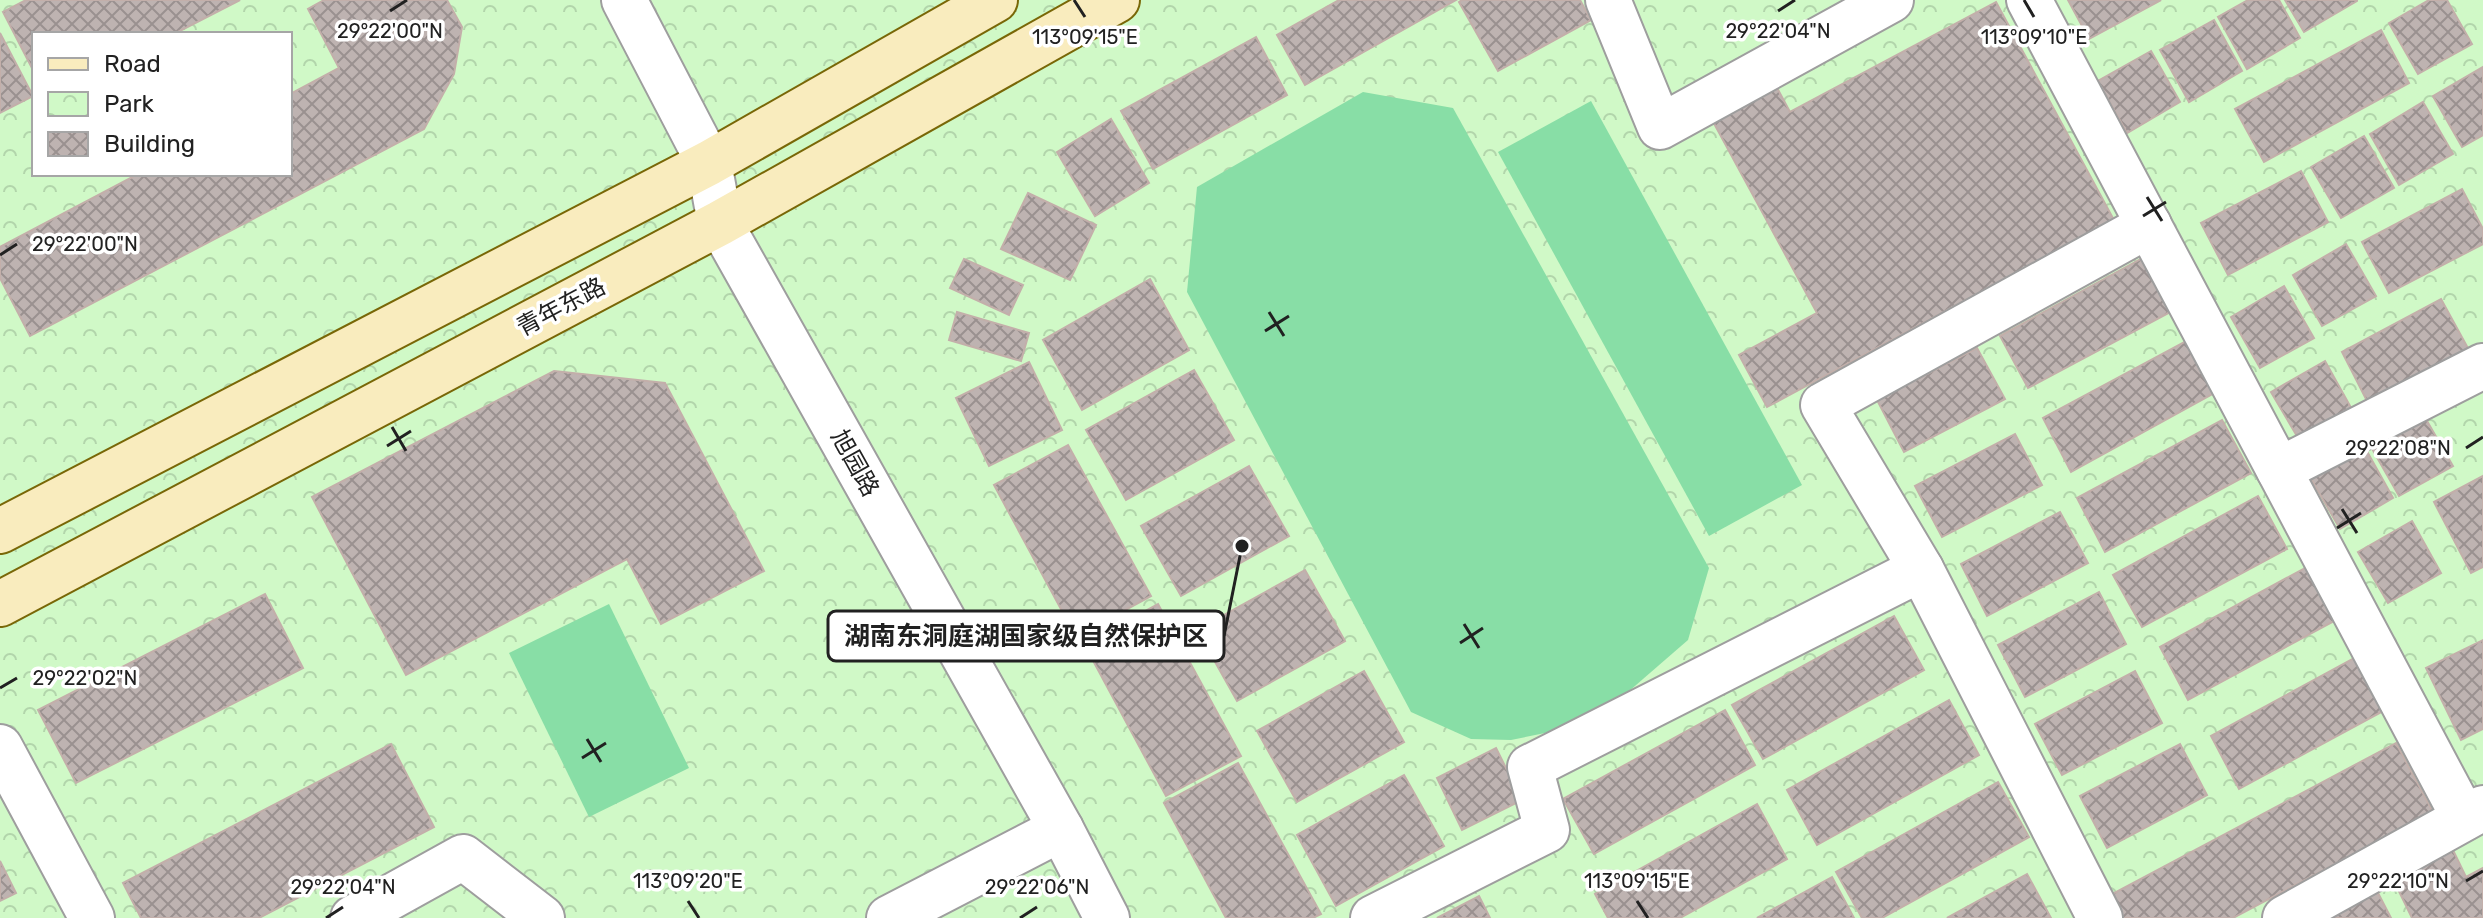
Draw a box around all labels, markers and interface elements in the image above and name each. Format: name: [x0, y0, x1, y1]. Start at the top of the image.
text: 29°22'00"N: [337, 19, 443, 43]
text: 29°22'04"N: [1725, 19, 1831, 43]
text: 113°09'15"E: [1032, 25, 1138, 49]
text: 113°09'10"E: [1981, 25, 2087, 49]
legend: [32, 32, 292, 176]
text: Road: [104, 50, 161, 78]
text: Park: [104, 90, 155, 118]
text: Building: [104, 130, 195, 158]
text: 29°22'00"N: [32, 232, 138, 256]
street label: 青年东路: [512, 272, 610, 342]
street label: 旭园路: [825, 425, 885, 501]
text: 29°22'08"N: [2345, 436, 2451, 460]
callout: 湖南东洞庭湖国家级自然保护区: [828, 611, 1224, 661]
text: 湖南东洞庭湖国家级自然保护区: [844, 621, 1208, 652]
text: 29°22'02"N: [32, 666, 138, 690]
text: 113°09'20"E: [633, 869, 743, 893]
text: 113°09'15"E: [1584, 869, 1690, 893]
text: 29°22'10"N: [2347, 869, 2449, 893]
text: 29°22'04"N: [290, 875, 396, 899]
text: 29°22'06"N: [985, 875, 1089, 899]

